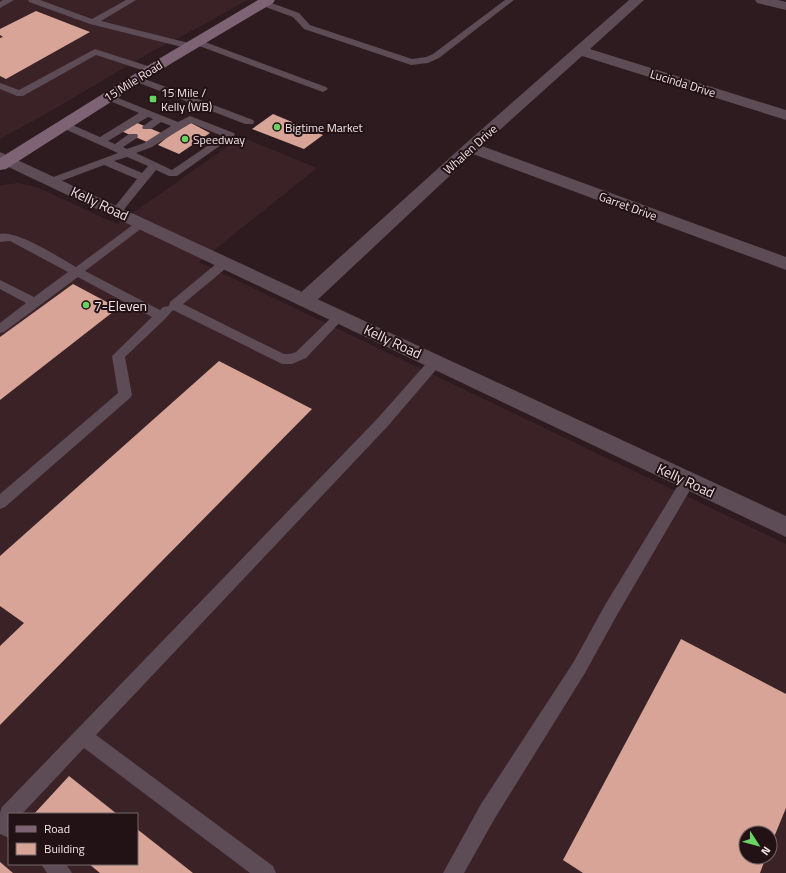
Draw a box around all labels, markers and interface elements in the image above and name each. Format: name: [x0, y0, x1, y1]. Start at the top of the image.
street label: 15 Mile Road: [100, 55, 166, 107]
street label: Lucinda Drive: [648, 64, 718, 102]
place label: 15 Mile / Kelly (WB): [161, 83, 212, 116]
marker: 15 Mile / Kelly (WB): [148, 94, 158, 104]
place label: Bigtime Market: [285, 118, 364, 137]
street label: Whalen Drive: [439, 119, 501, 179]
marker: Bigtime Market: [272, 122, 282, 132]
place label: Speedway: [193, 130, 245, 149]
marker: Speedway: [180, 134, 190, 144]
street label: Kelly Road: [68, 180, 132, 226]
street label: Garret Drive: [596, 187, 660, 225]
place label: 7-Eleven: [94, 295, 147, 316]
marker: 7-Eleven: [81, 300, 91, 310]
street label: Kelly Road: [361, 318, 425, 364]
street label: Kelly Road: [654, 457, 718, 503]
legend: [8, 813, 138, 865]
text: Road: [44, 819, 70, 838]
north arrow: [738, 825, 778, 865]
text: Building: [44, 839, 85, 858]
text: N: [757, 843, 775, 859]

